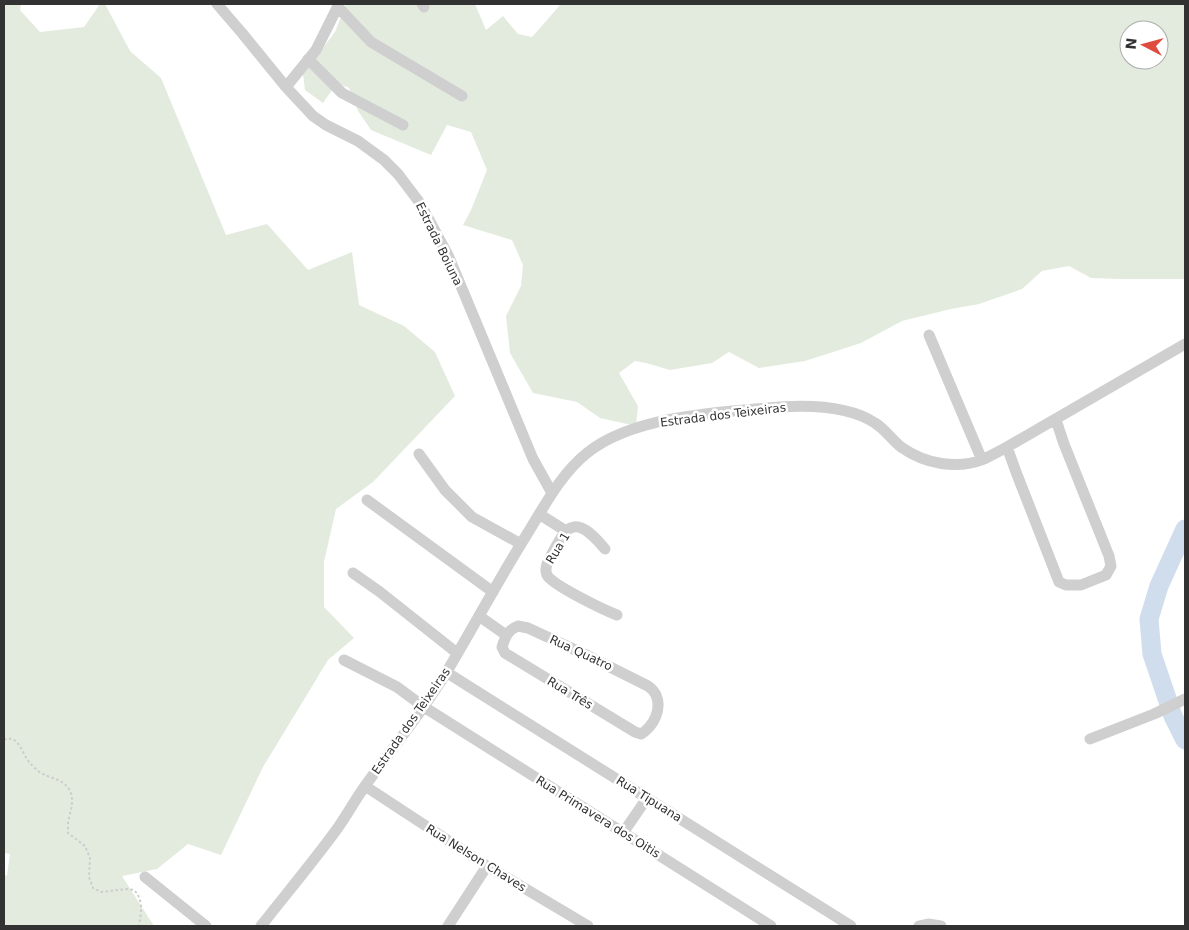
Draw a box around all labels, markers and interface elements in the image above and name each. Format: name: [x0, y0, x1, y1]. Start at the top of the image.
north arrow: [1119, 20, 1169, 70]
text: N: [1123, 37, 1140, 50]
street label: Estrada Boiuna: [413, 200, 465, 288]
street label: Estrada dos Teixeiras: [659, 400, 787, 430]
street label: Rua 1: [543, 530, 573, 566]
street label: Rua Quatro: [547, 632, 615, 674]
street label: Estrada dos Teixeiras: [369, 665, 453, 777]
street label: Rua Três: [545, 674, 595, 712]
street label: Rua Primavera dos Oitis: [533, 773, 663, 861]
street label: Rua Tipuana: [614, 773, 684, 825]
street label: Rua Nelson Chaves: [423, 821, 529, 895]

